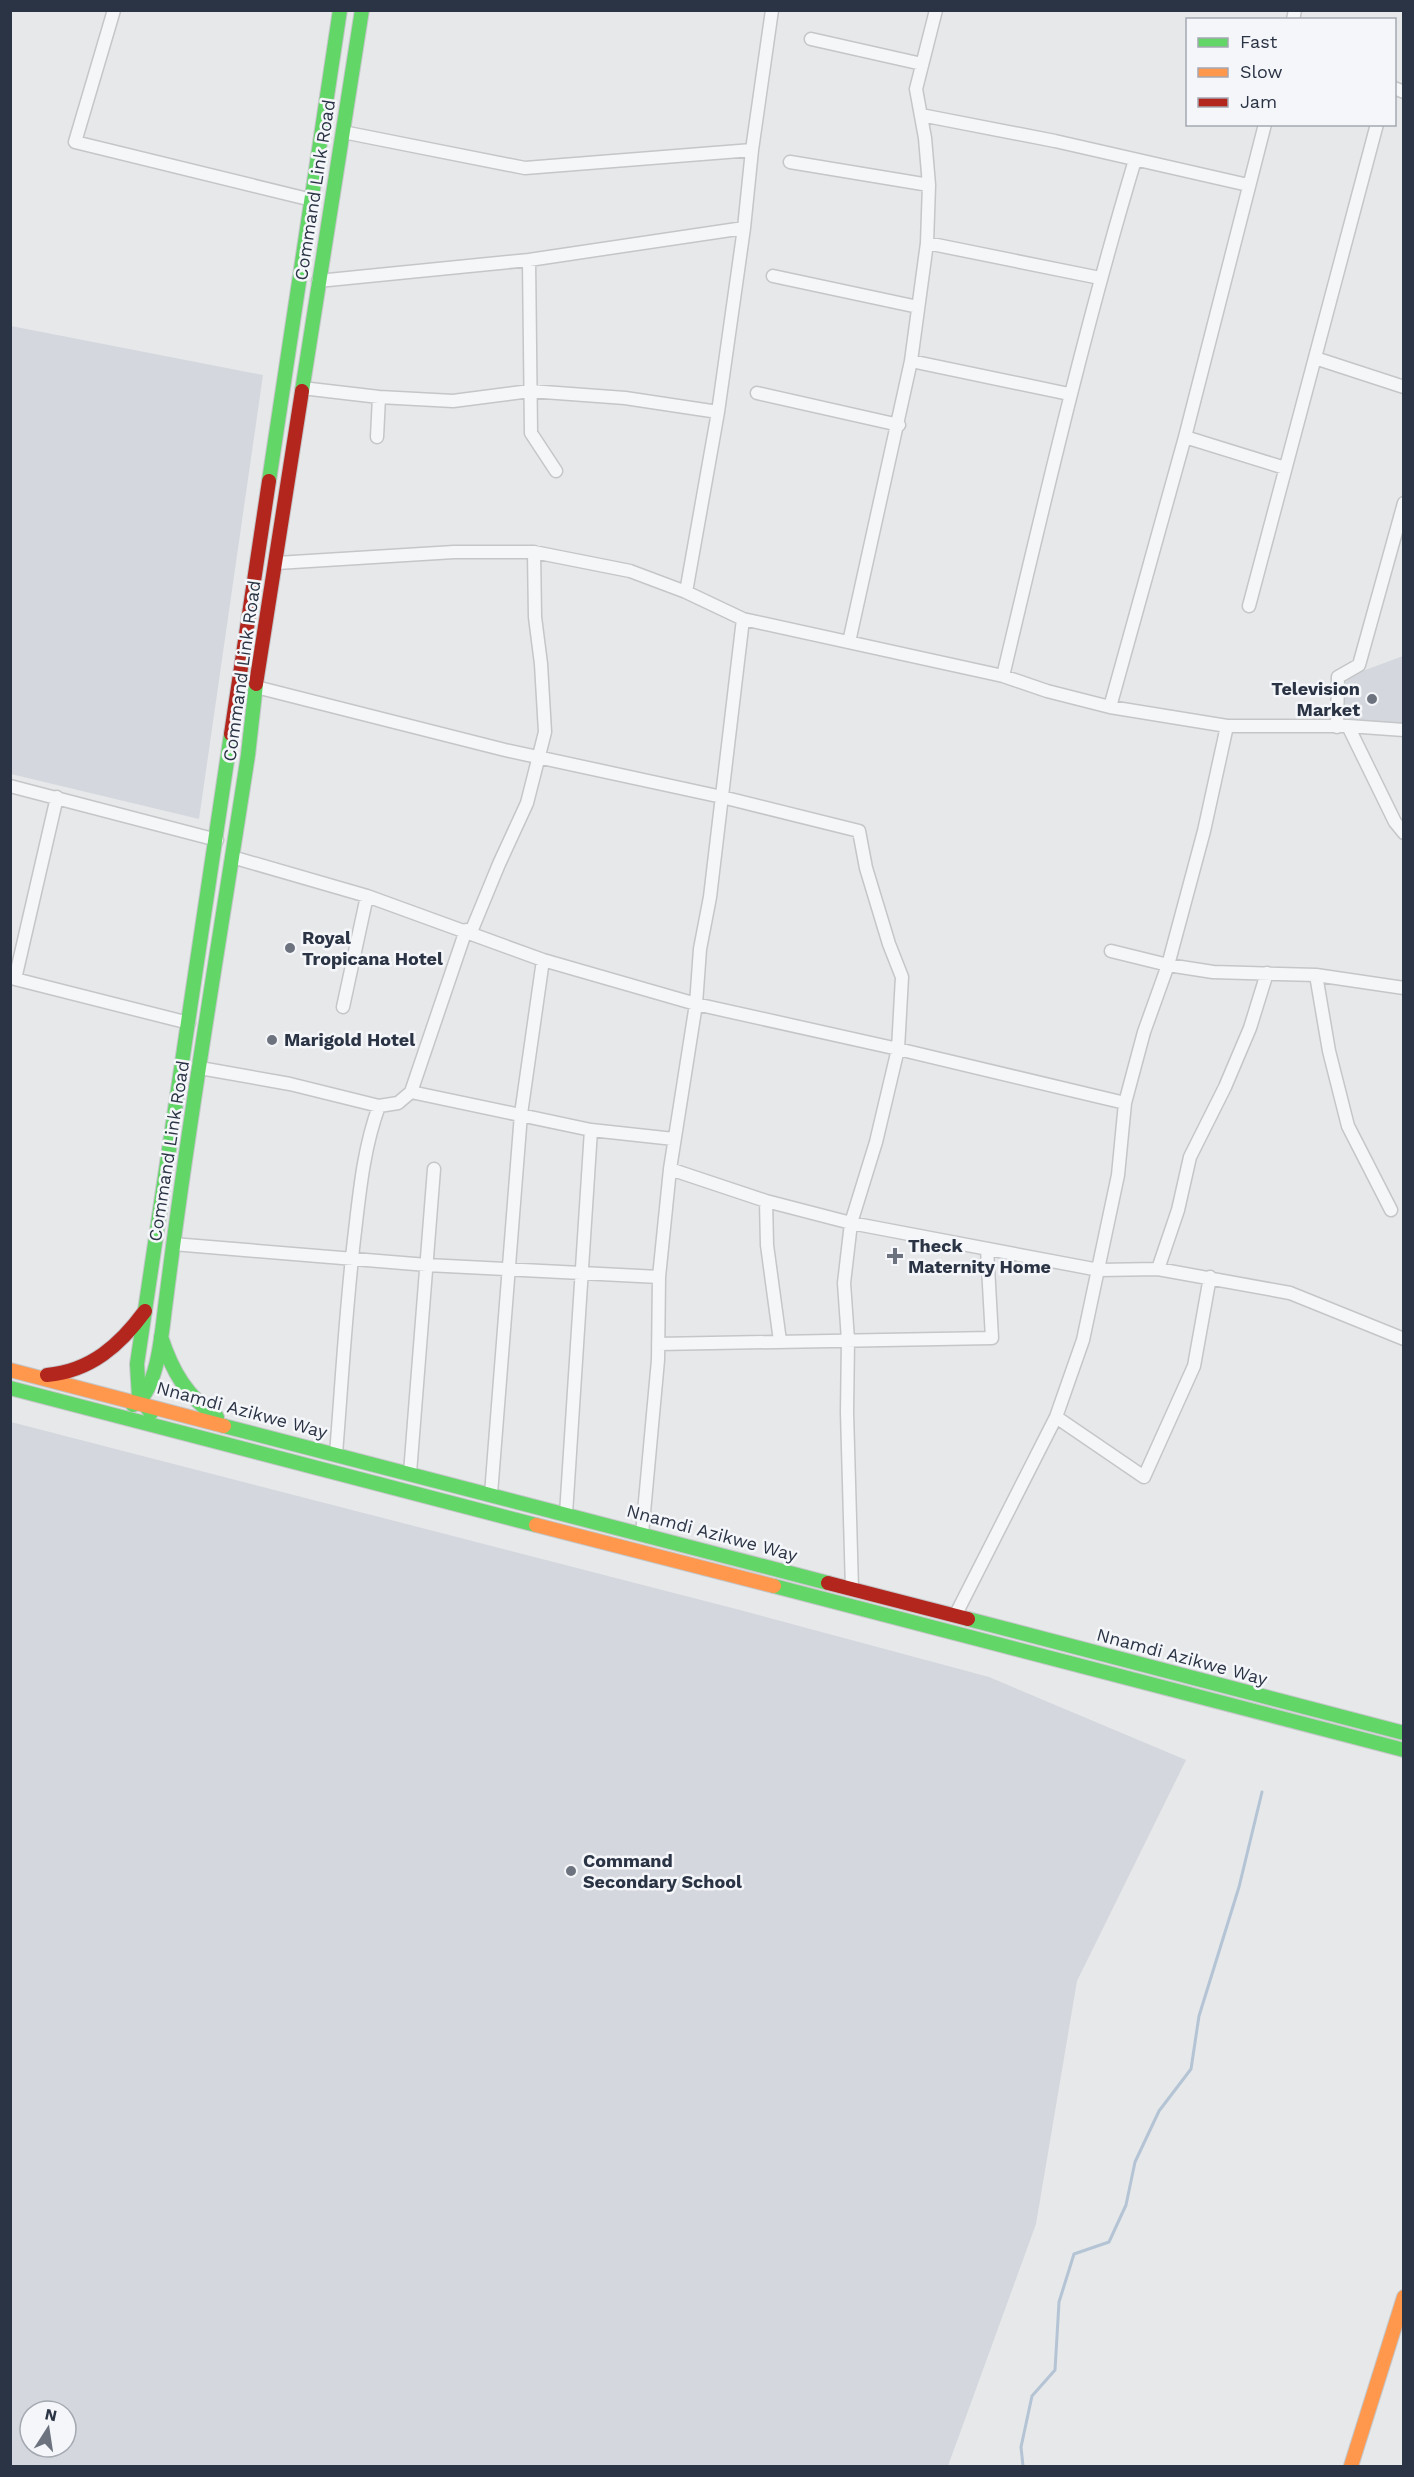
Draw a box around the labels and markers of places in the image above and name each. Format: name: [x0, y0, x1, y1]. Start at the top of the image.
place label: Television Market: [1271, 678, 1360, 720]
marker: Television Market: [1365, 692, 1379, 706]
place label: Royal Tropicana Hotel: [302, 927, 443, 969]
marker: Royal Tropicana Hotel: [283, 941, 297, 955]
place label: Marigold Hotel: [284, 1029, 415, 1050]
marker: Marigold Hotel: [265, 1033, 279, 1047]
place label: Theck Maternity Home: [908, 1235, 1051, 1277]
marker: Theck Maternity Home: [886, 1247, 904, 1265]
place label: Command Secondary School: [583, 1850, 742, 1892]
marker: Command Secondary School: [564, 1864, 578, 1878]

